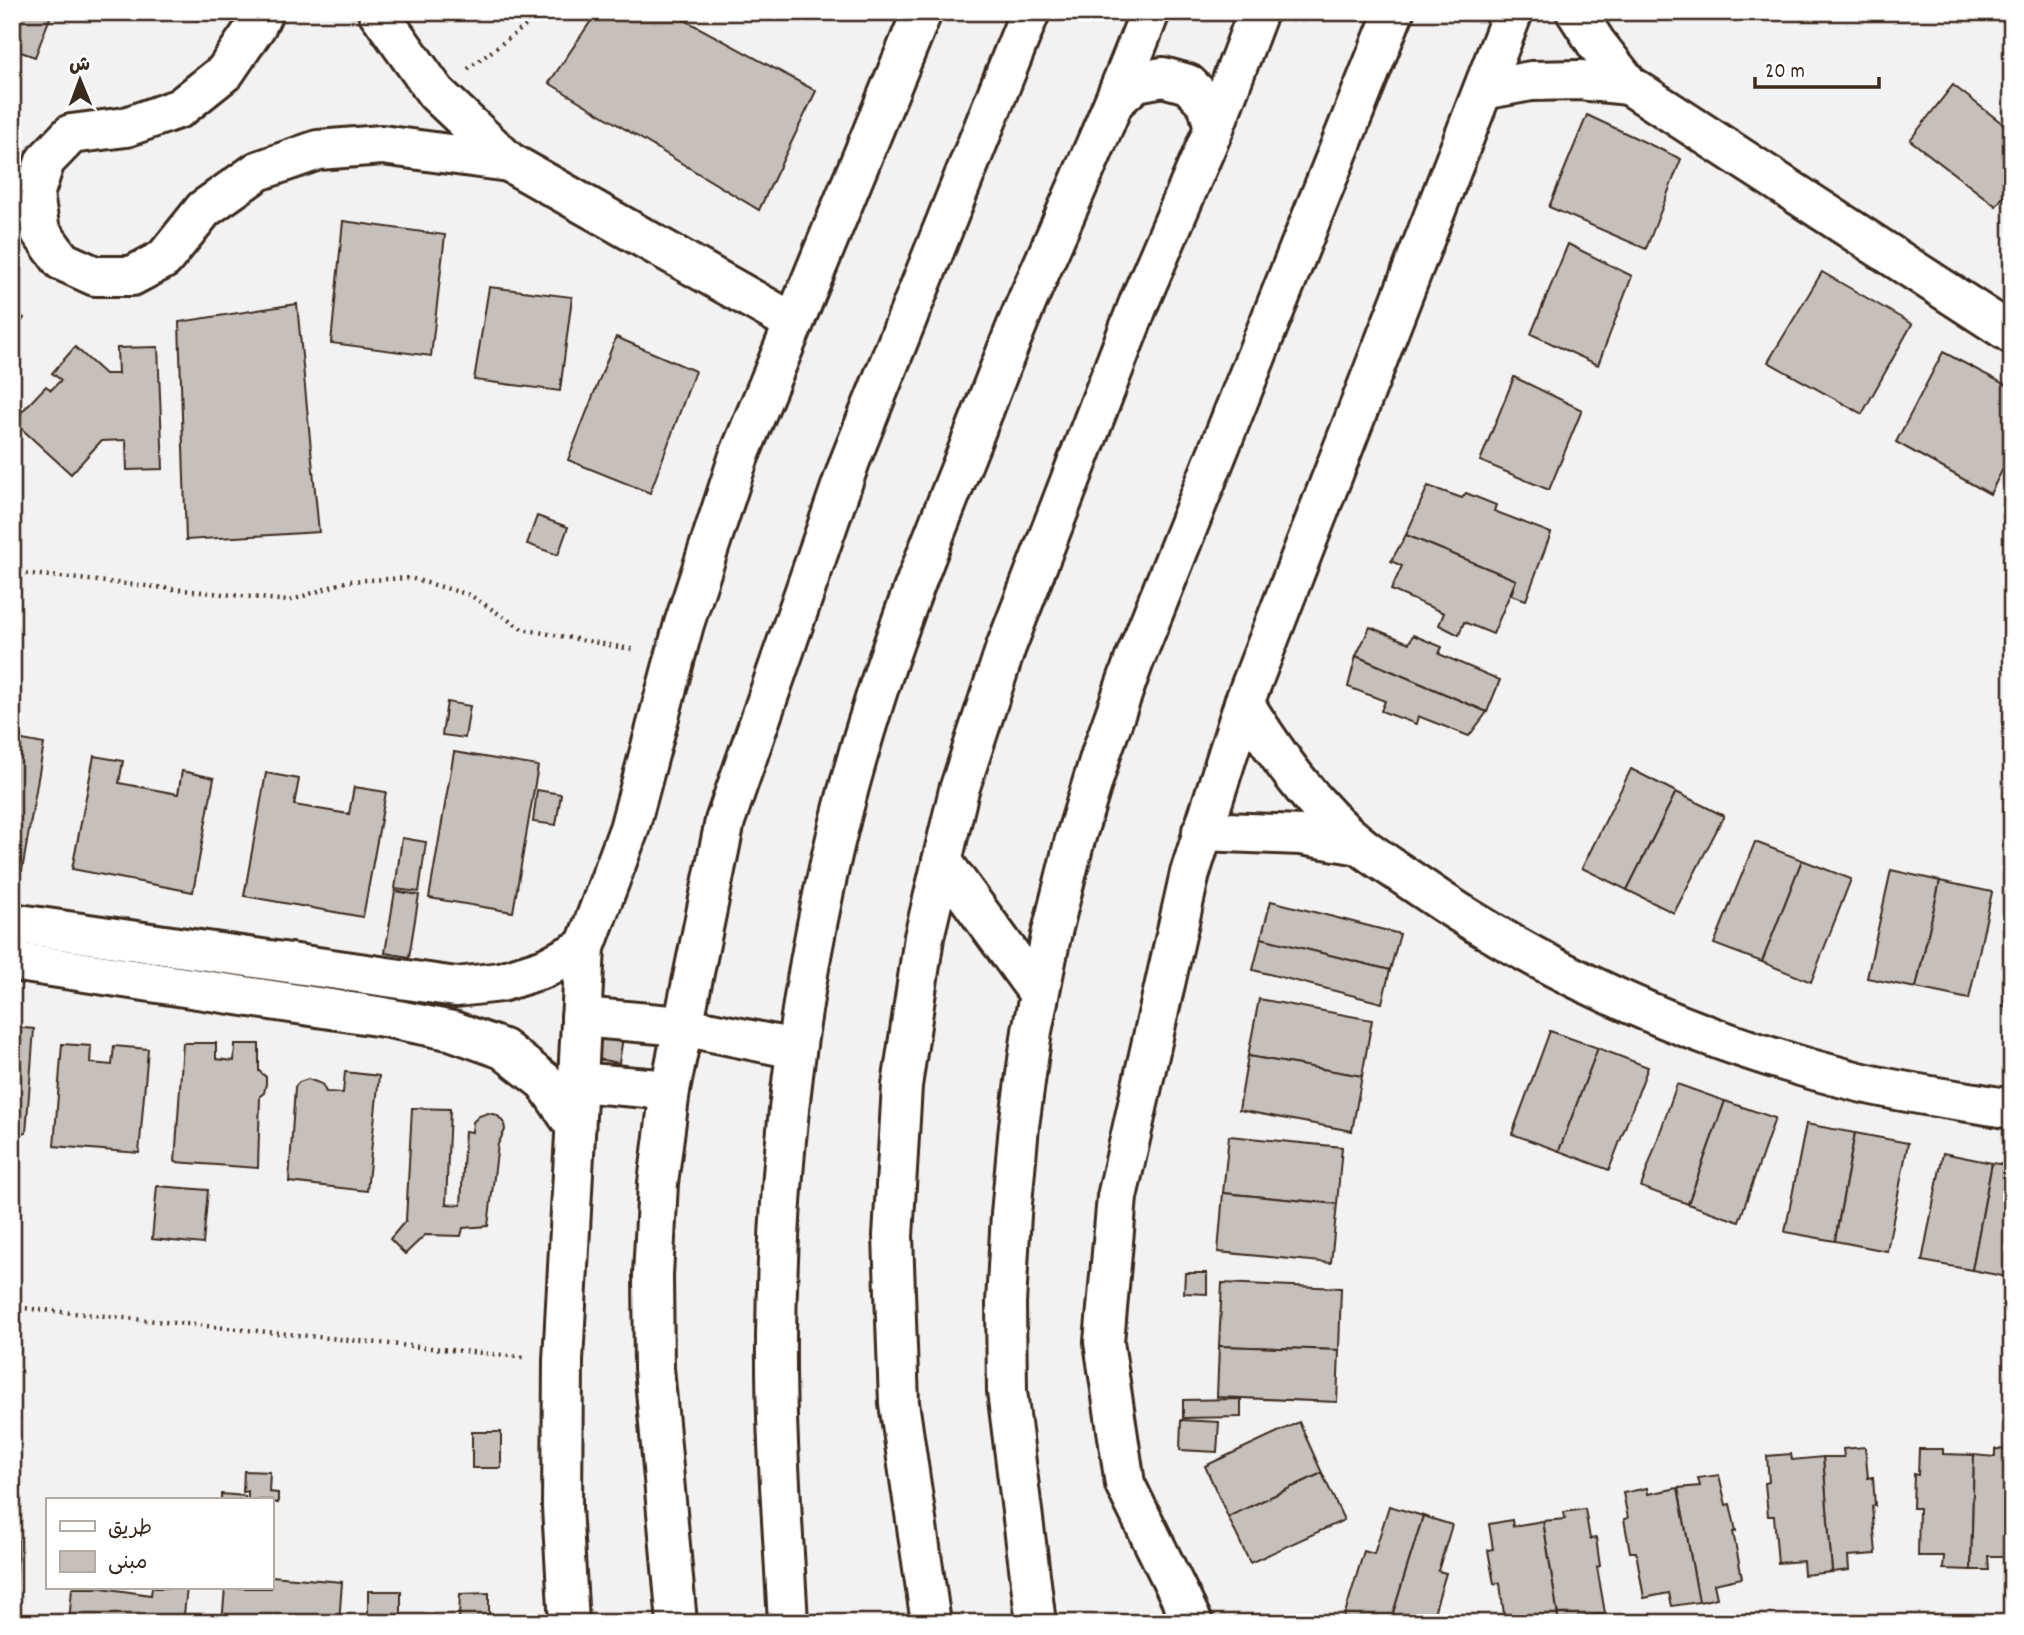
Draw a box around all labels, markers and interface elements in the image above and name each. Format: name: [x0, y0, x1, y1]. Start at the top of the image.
north arrow: [46, 46, 116, 116]
scale bar: [1755, 46, 1879, 90]
text: ش: [69, 53, 91, 80]
text: 20 m: [1765, 58, 1805, 88]
legend: [46, 1498, 273, 1590]
text: طريق: [108, 1515, 152, 1545]
text: مبنى: [108, 1549, 147, 1579]

